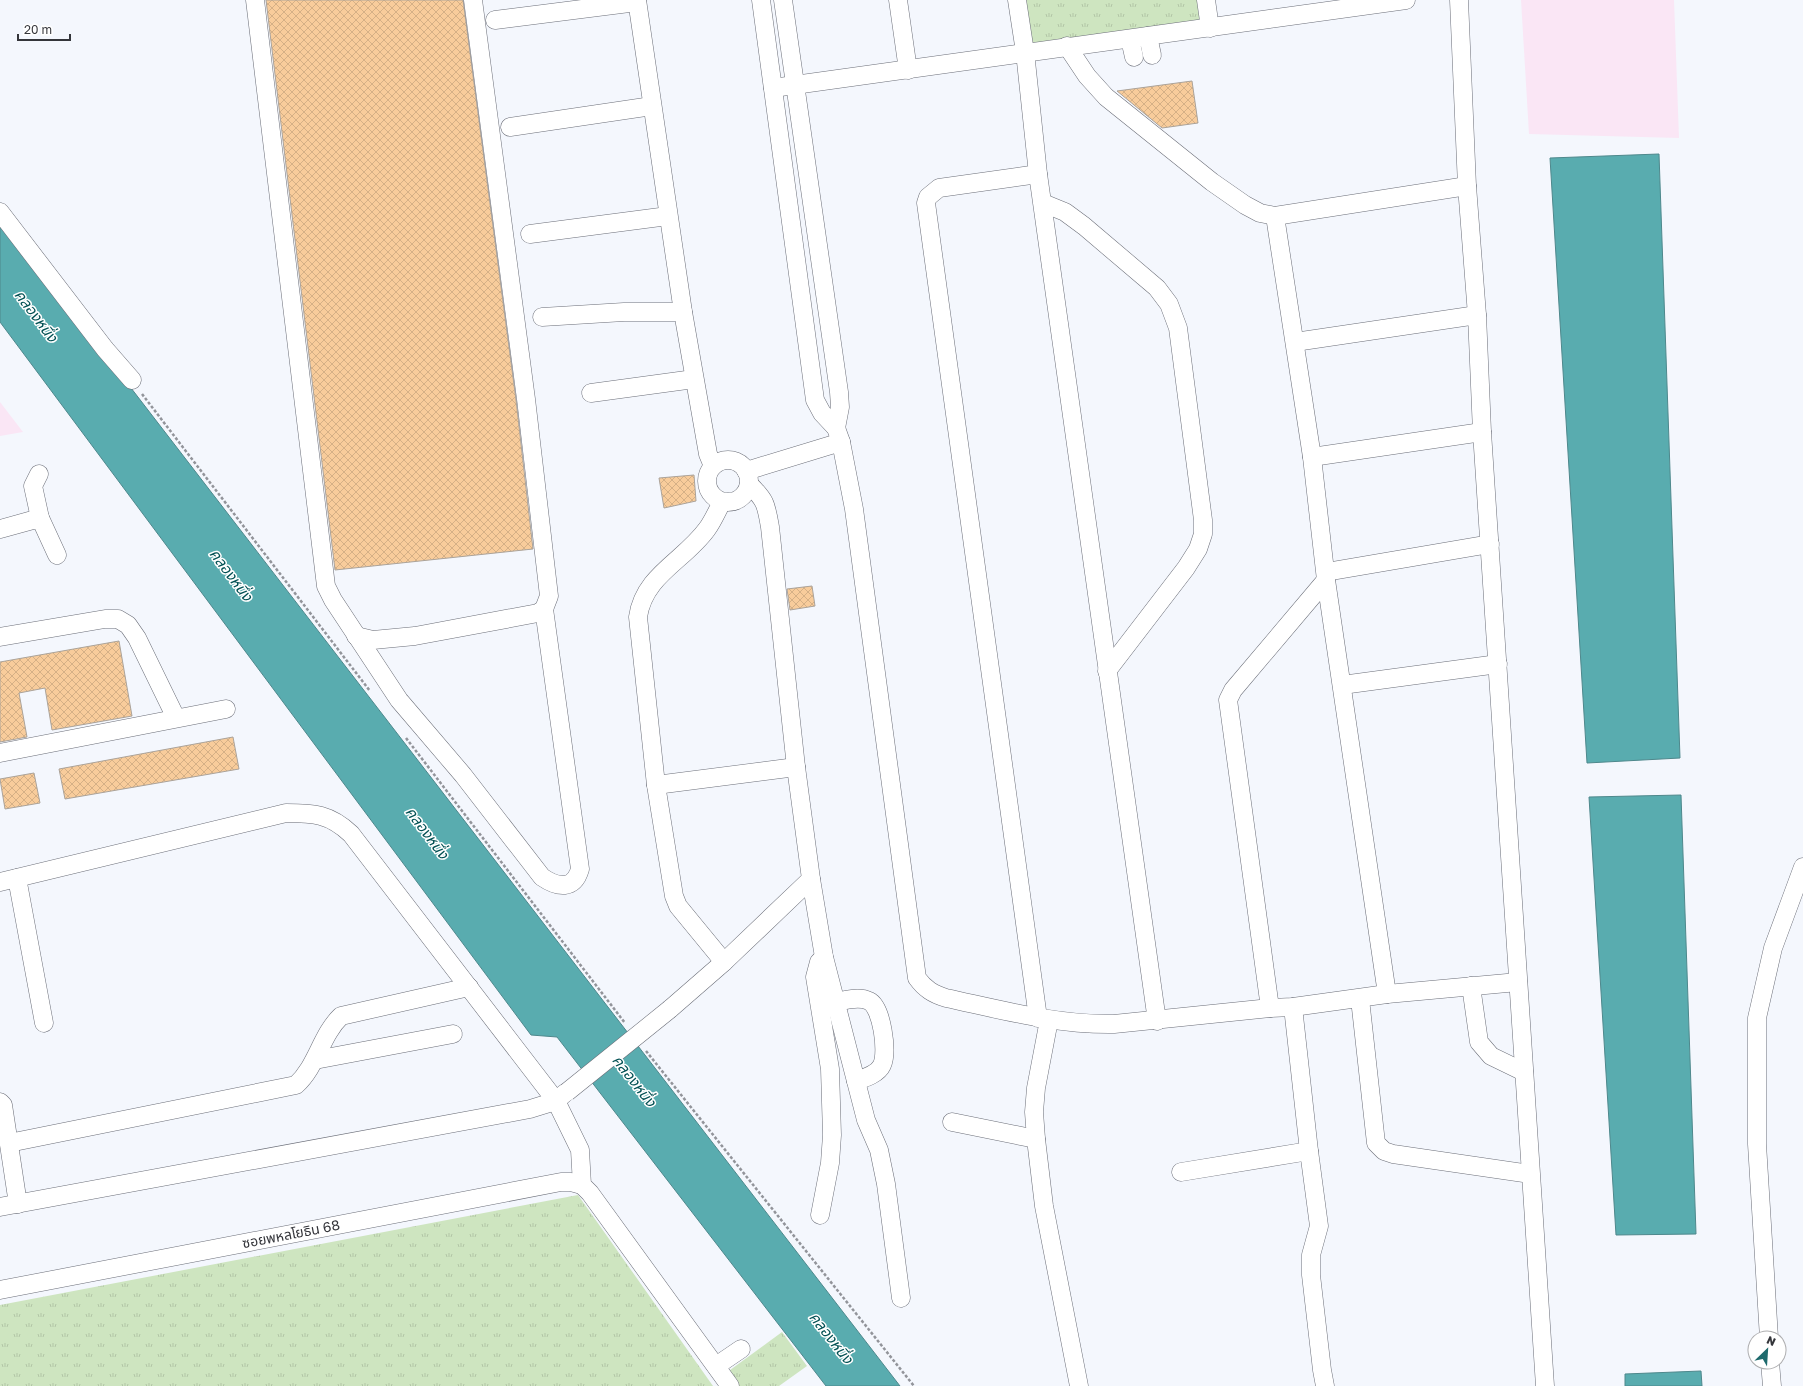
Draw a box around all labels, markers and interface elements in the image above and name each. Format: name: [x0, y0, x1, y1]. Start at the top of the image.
scale bar: [18, 16, 70, 42]
text: 20 m: [24, 22, 52, 37]
water label: คลองหนึ่ง: [11, 285, 64, 346]
water label: คลองหนึ่ง: [206, 544, 259, 605]
water label: คลองหนึ่ง: [402, 802, 455, 863]
water label: คลองหนึ่ง: [609, 1050, 662, 1111]
street label: ซอยพหลโยธิน 68: [241, 1216, 341, 1251]
water label: คลองหนึ่ง: [806, 1307, 859, 1368]
north arrow: [1747, 1330, 1787, 1370]
text: N: [1765, 1333, 1778, 1348]

